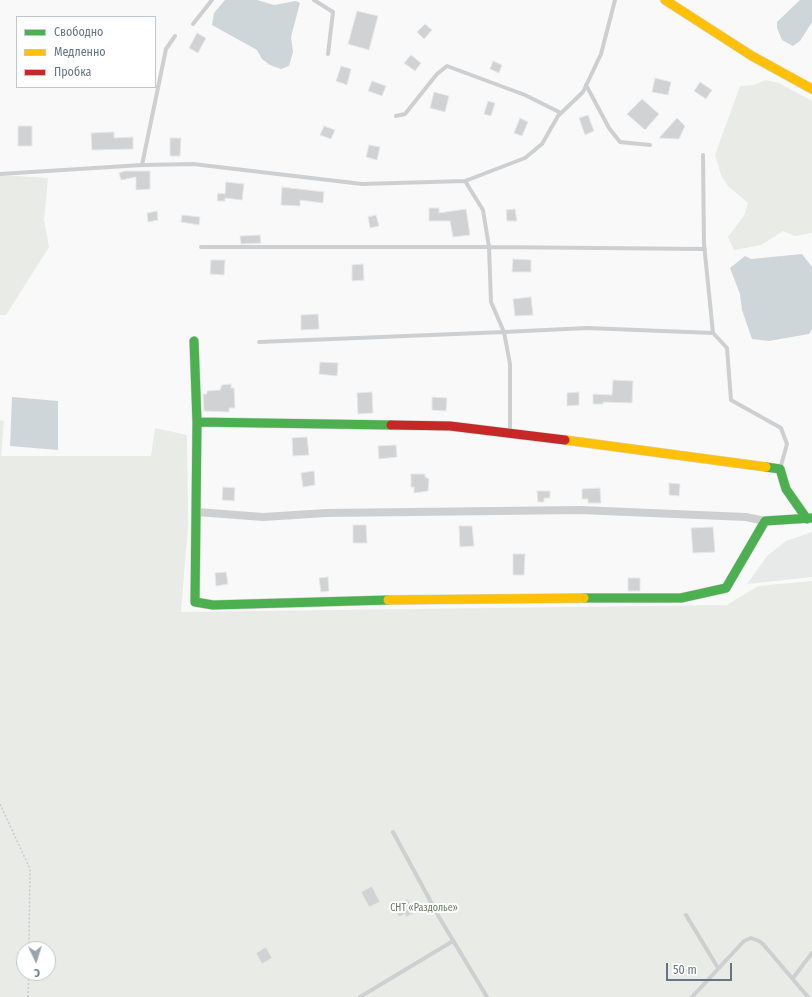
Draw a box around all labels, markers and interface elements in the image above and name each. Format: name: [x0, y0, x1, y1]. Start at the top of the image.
legend: [16, 16, 156, 88]
text: Свободно: [54, 25, 103, 39]
text: Медленно: [54, 45, 106, 59]
text: Пробка: [54, 65, 92, 79]
park label: СНТ «Раздолье»: [390, 902, 458, 914]
north arrow: [16, 941, 56, 981]
scale bar: [668, 955, 734, 981]
text: 50 m: [673, 963, 697, 977]
text: С: [33, 966, 40, 979]

